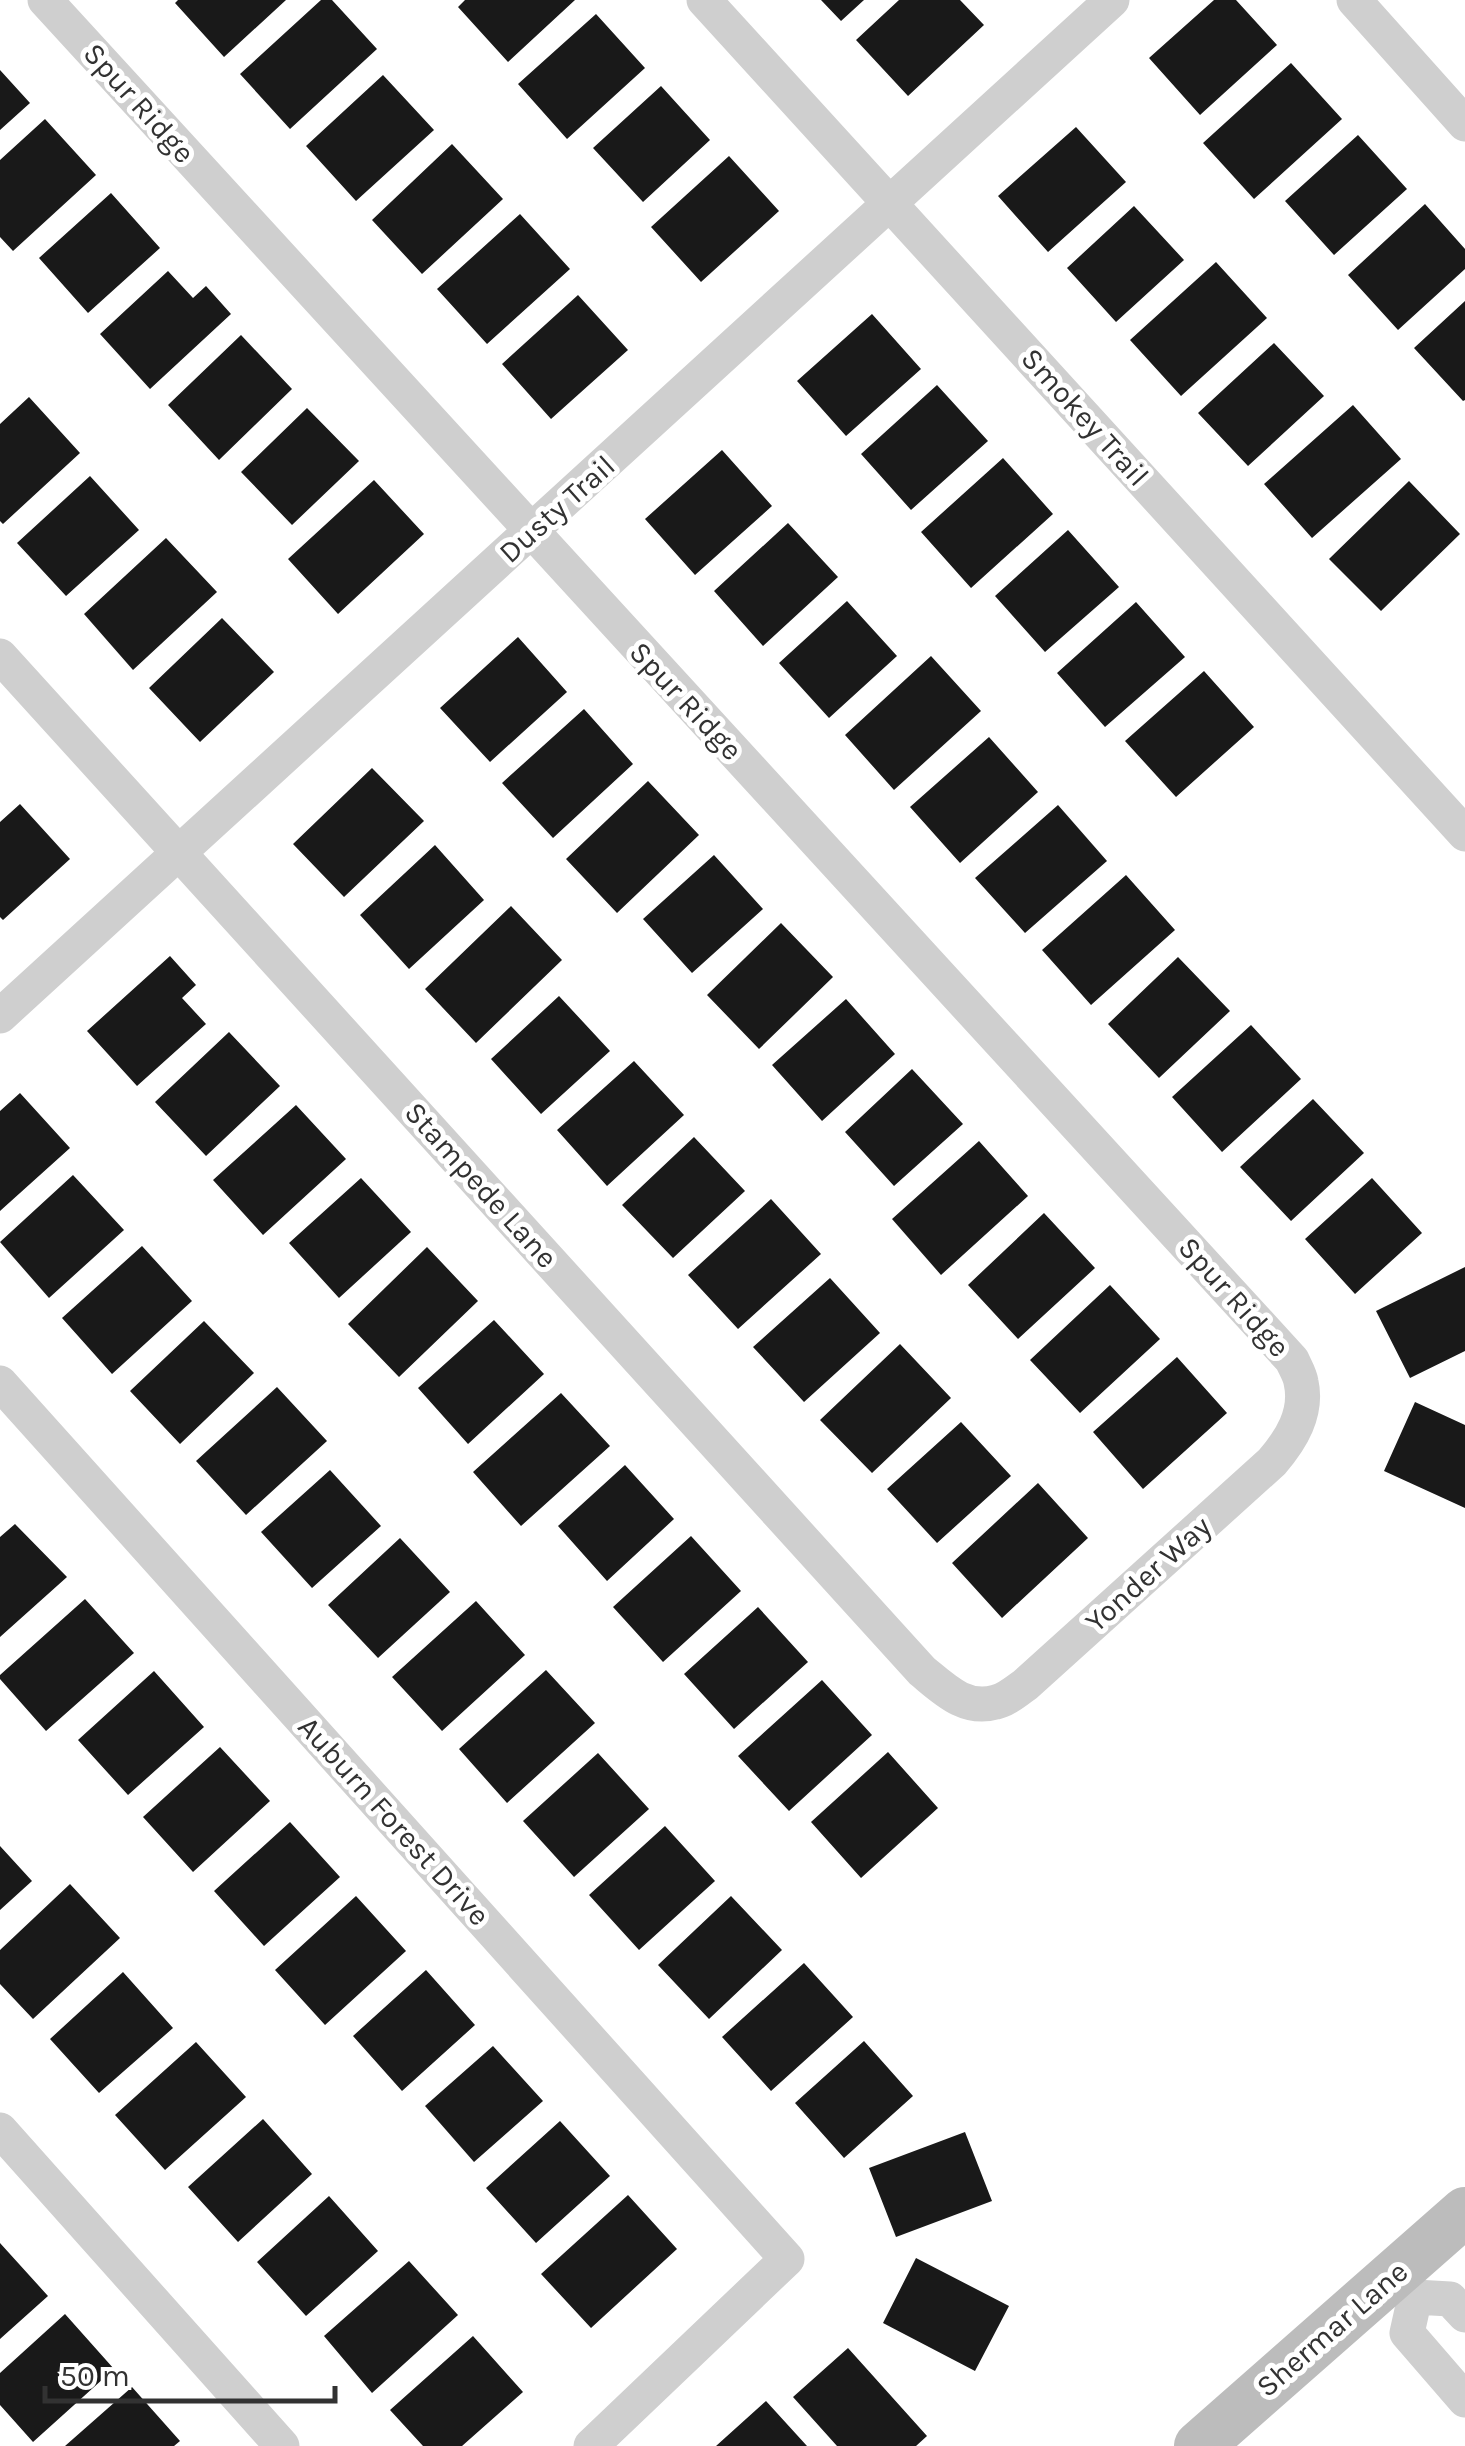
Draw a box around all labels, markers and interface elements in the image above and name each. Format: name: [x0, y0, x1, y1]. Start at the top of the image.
street label: Spur Ridge: [76, 35, 202, 171]
street label: Smokey Trail: [1014, 340, 1156, 494]
street label: Dusty Trail: [492, 448, 622, 570]
street label: Spur Ridge: [622, 634, 750, 768]
street label: Stampede Lane: [397, 1094, 565, 1276]
street label: Spur Ridge: [1171, 1229, 1297, 1365]
street label: Yonder Way: [1078, 1508, 1218, 1640]
street label: Auburn Forest Drive: [291, 1709, 497, 1933]
street label: Shermar Lane: [1249, 2253, 1415, 2405]
scale bar: [45, 2341, 335, 2403]
text: 50 m: [60, 2358, 130, 2394]

